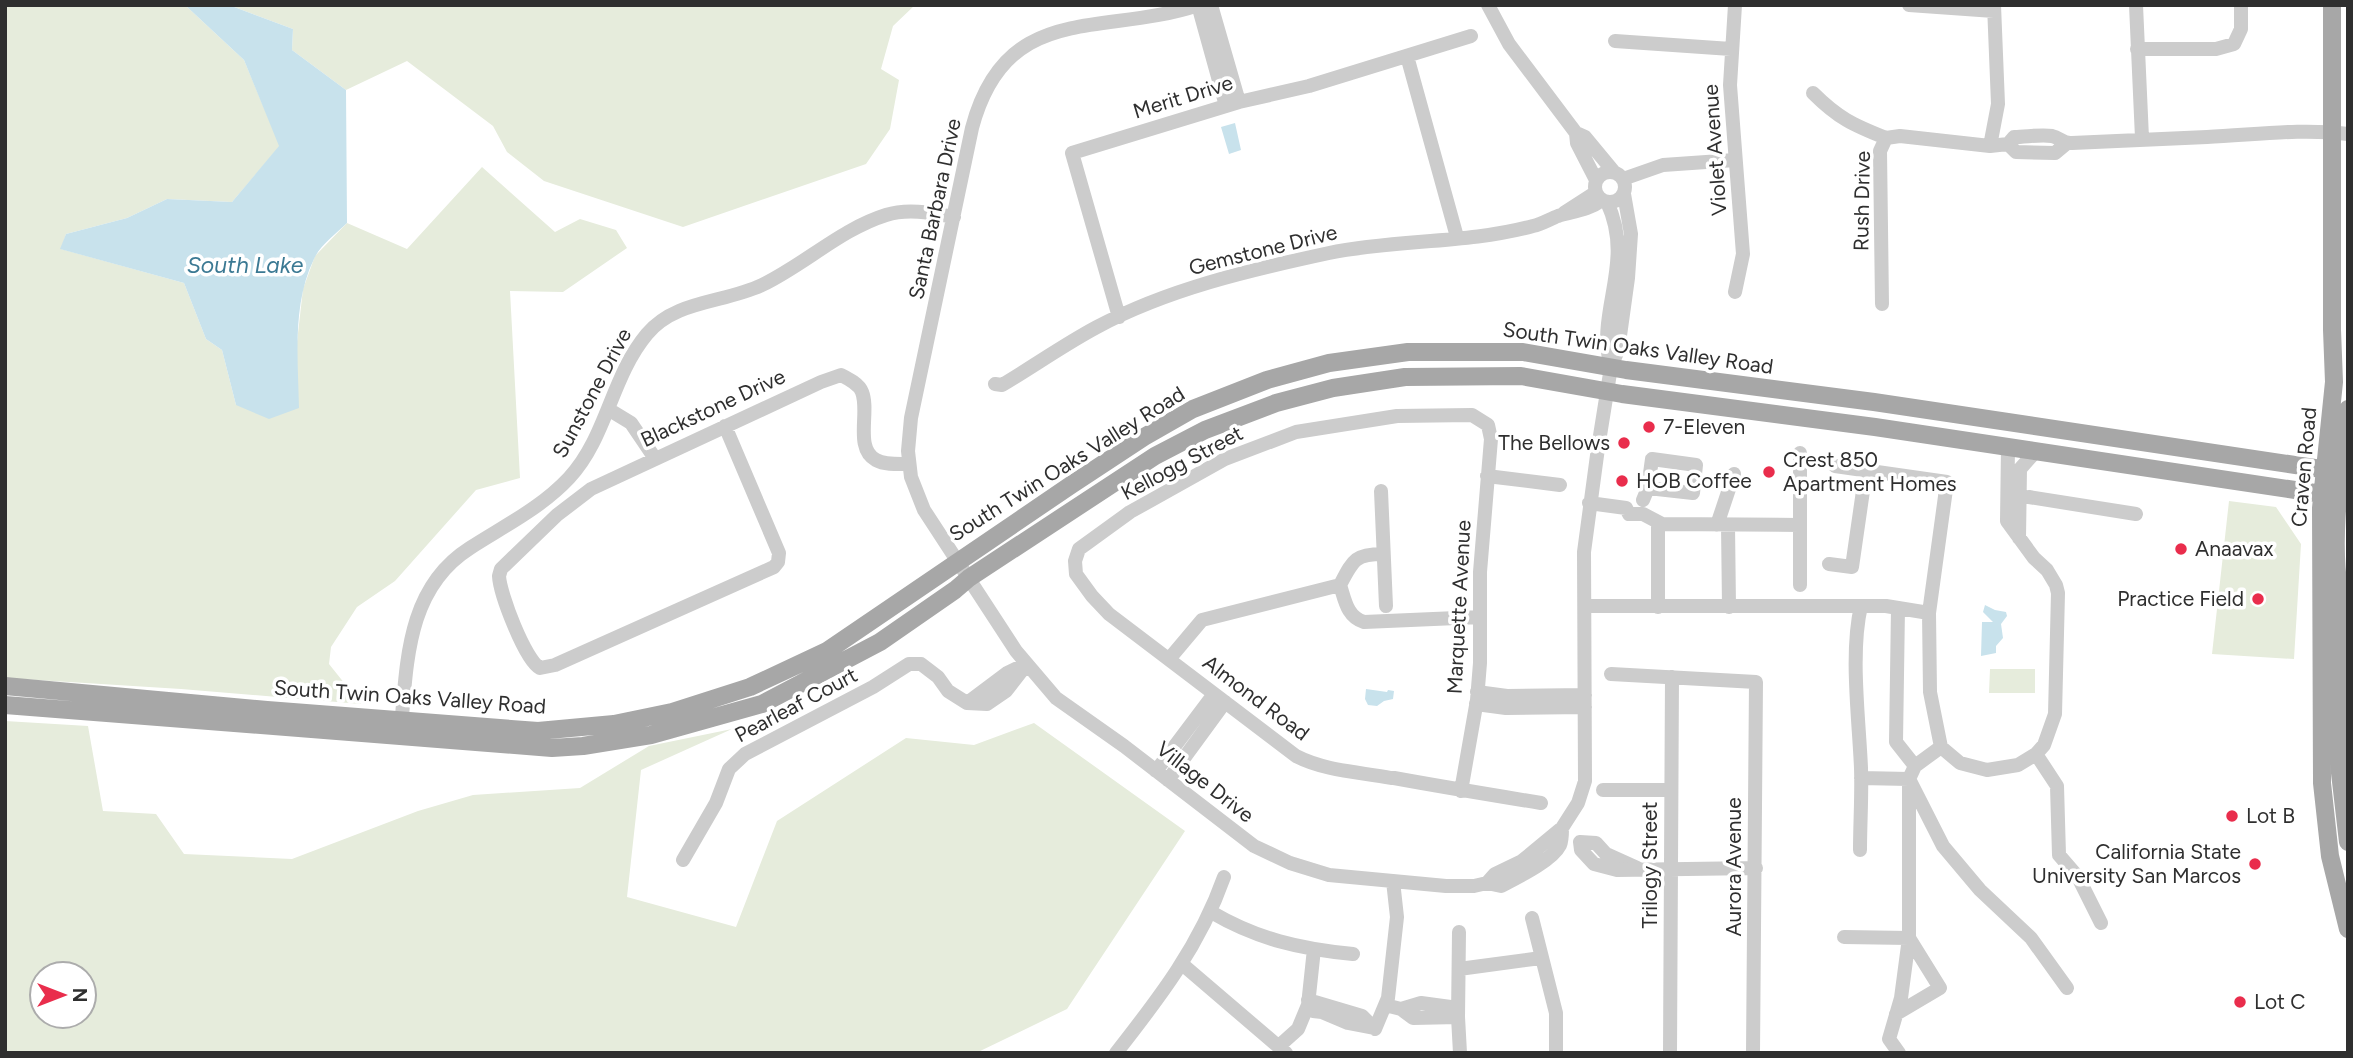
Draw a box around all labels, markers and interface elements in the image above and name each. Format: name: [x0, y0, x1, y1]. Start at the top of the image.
street label: Merit Drive: [1130, 70, 1236, 124]
street label: Violet Avenue: [1697, 83, 1732, 217]
street label: Santa Barbara Drive: [903, 116, 966, 302]
street label: Rush Drive: [1848, 151, 1875, 251]
street label: Gemstone Drive: [1186, 219, 1340, 280]
water label: South Lake: [187, 251, 304, 279]
street label: South Twin Oaks Valley Road: [1501, 316, 1775, 379]
street label: Sunstone Drive: [547, 324, 636, 462]
street label: Blackstone Drive: [637, 363, 789, 452]
street label: South Twin Oaks Valley Road: [944, 381, 1189, 546]
street label: Craven Road: [2286, 406, 2321, 528]
place label: 7-Eleven: [1663, 414, 1745, 439]
marker: 7-Eleven: [1641, 419, 1657, 435]
street label: Kellogg Street: [1117, 420, 1247, 505]
place label: The Bellows: [1498, 430, 1610, 455]
marker: The Bellows: [1616, 435, 1632, 451]
place label: Crest 850 Apartment Homes: [1783, 447, 1957, 496]
marker: Crest 850 Apartment Homes: [1761, 464, 1777, 480]
place label: HOB Coffee: [1636, 468, 1752, 493]
marker: HOB Coffee: [1614, 473, 1630, 489]
street label: Marquette Avenue: [1441, 519, 1476, 695]
place label: Anaavax: [2195, 536, 2274, 561]
marker: Anaavax: [2173, 541, 2189, 557]
place label: Practice Field: [2117, 586, 2244, 611]
marker: Practice Field: [2250, 591, 2266, 607]
street label: Almond Road: [1198, 650, 1314, 746]
street label: Pearleaf Court: [730, 662, 861, 747]
street label: South Twin Oaks Valley Road: [273, 675, 547, 718]
street label: Village Drive: [1152, 736, 1259, 827]
street label: Aurora Avenue: [1721, 797, 1746, 937]
street label: Trilogy Street: [1637, 802, 1662, 928]
place label: Lot B: [2246, 803, 2295, 828]
marker: Lot B: [2224, 808, 2240, 824]
place label: California State University San Marcos: [2032, 839, 2241, 888]
marker: California State University San Marcos: [2247, 856, 2263, 872]
north arrow: [28, 960, 98, 1030]
text: N: [68, 988, 91, 1002]
place label: Lot C: [2254, 989, 2305, 1014]
marker: Lot C: [2232, 994, 2248, 1010]

